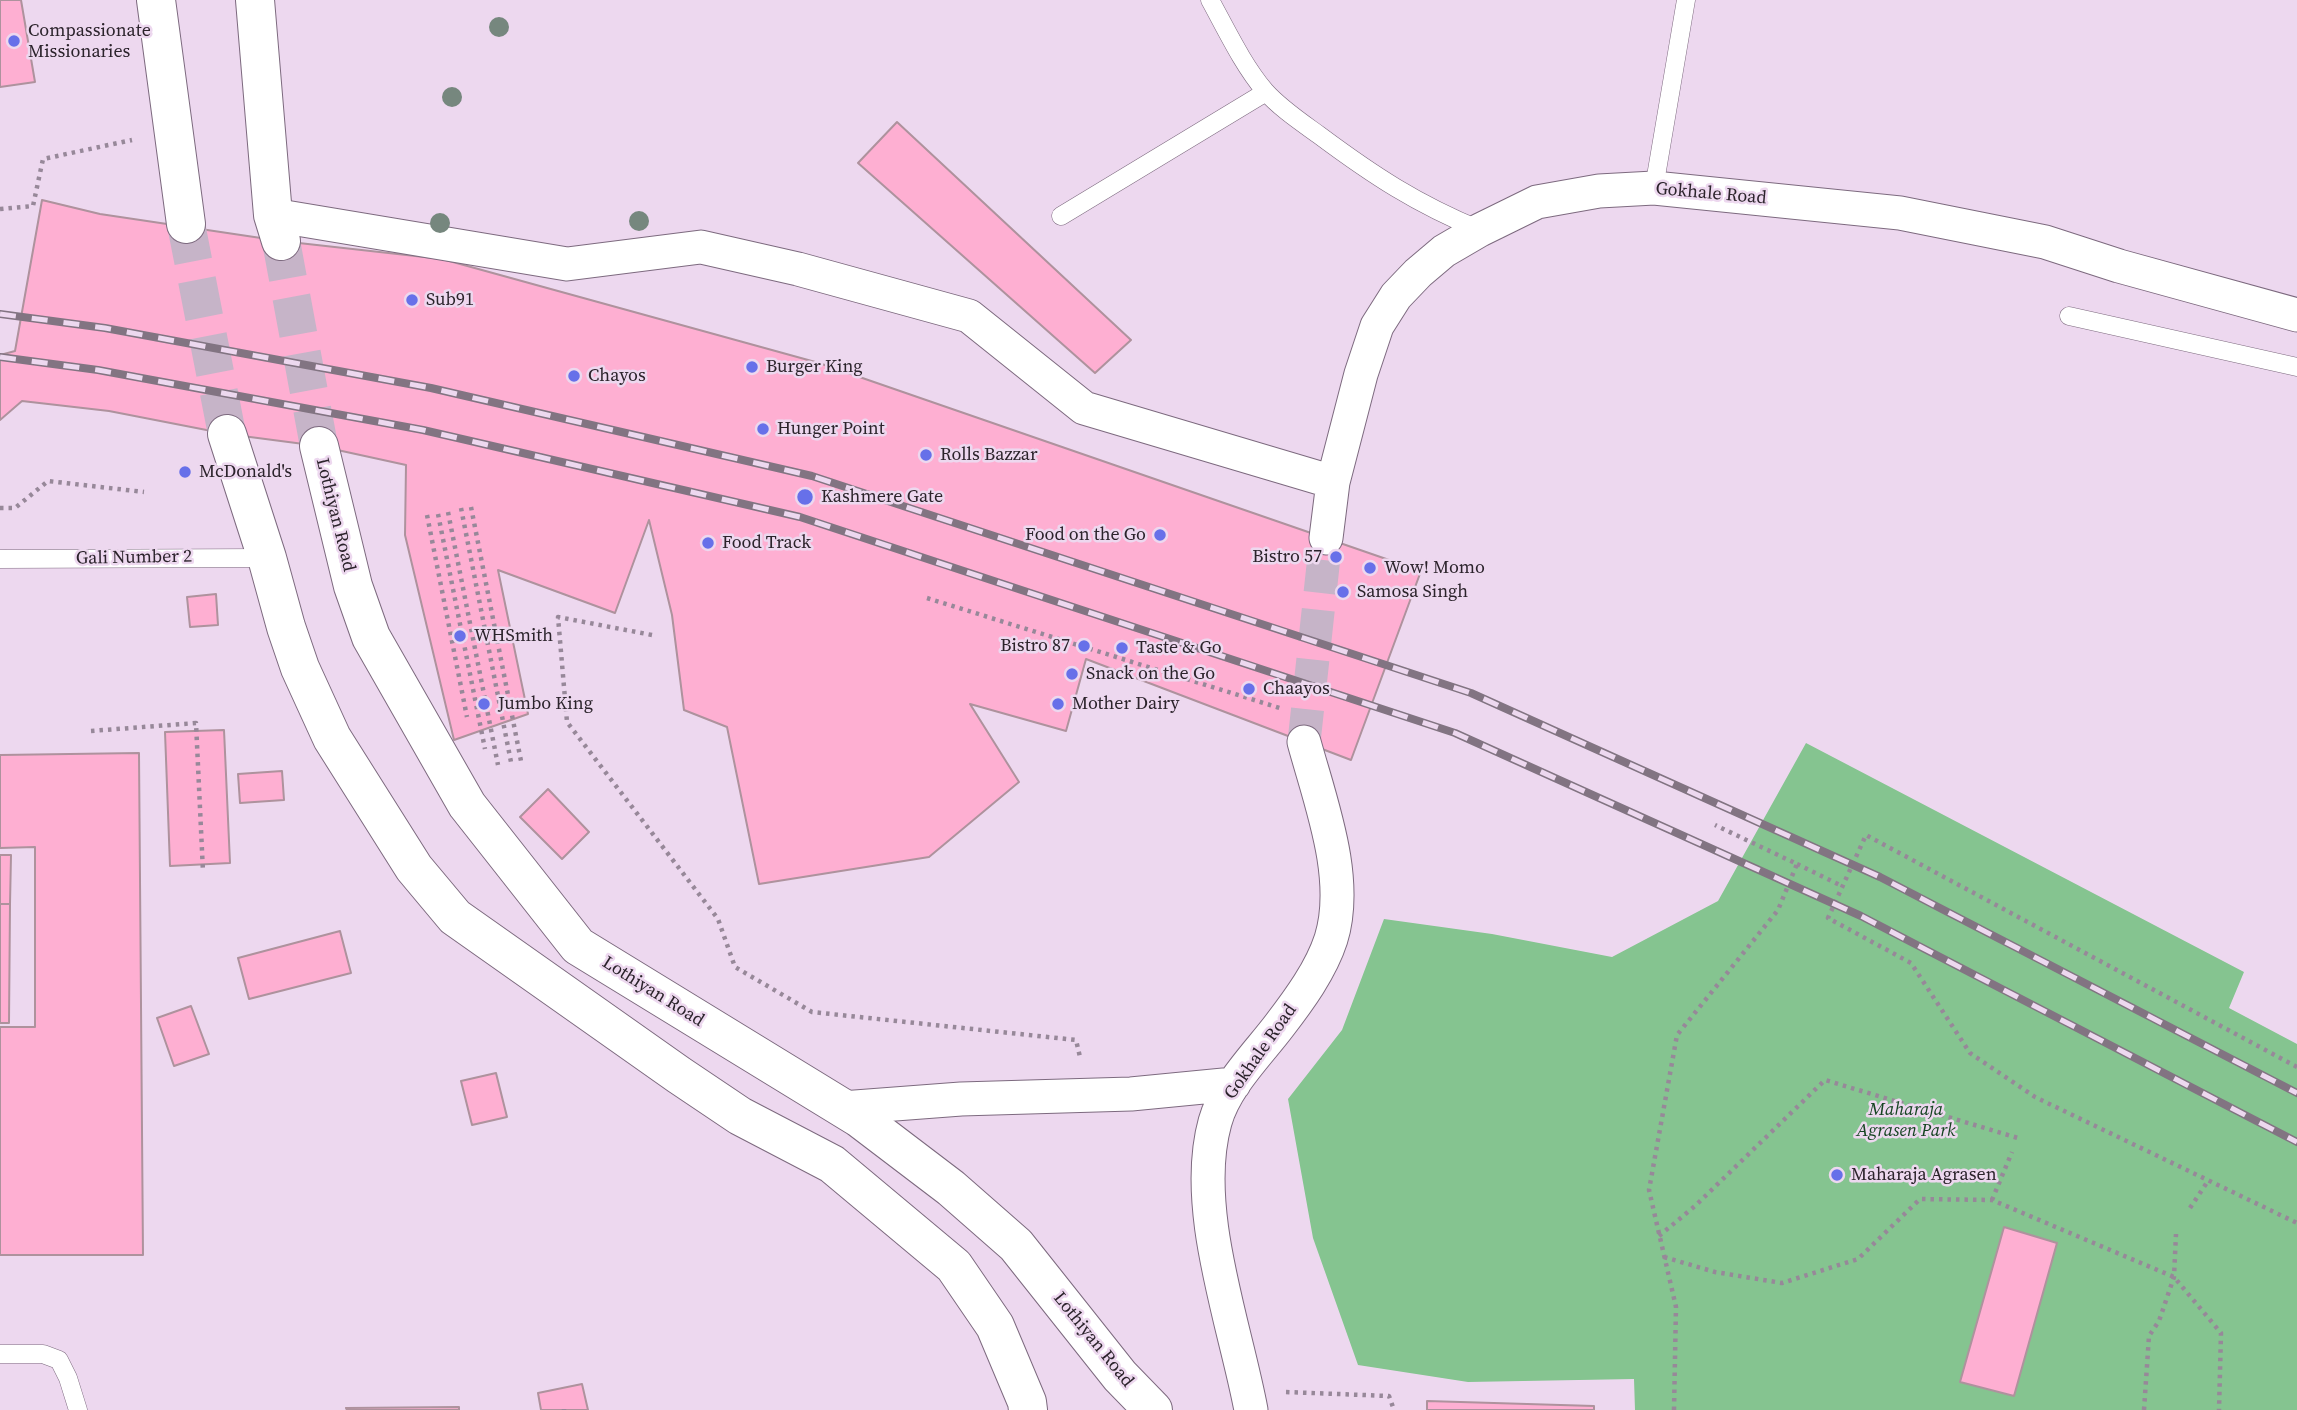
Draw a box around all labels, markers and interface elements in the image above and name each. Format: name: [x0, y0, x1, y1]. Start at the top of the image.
place label: Compassionate Missionaries: [28, 20, 151, 62]
marker: Compassionate Missionaries: [6, 33, 22, 49]
street label: Gokhale Road: [1655, 178, 1767, 210]
place label: Sub91: [426, 289, 474, 311]
marker: Sub91: [404, 292, 420, 308]
place label: Burger King: [766, 356, 863, 378]
marker: Burger King: [744, 359, 760, 375]
place label: Chayos: [588, 365, 646, 387]
marker: Chayos: [566, 368, 582, 384]
place label: Hunger Point: [777, 418, 884, 440]
marker: Hunger Point: [755, 421, 771, 437]
place label: Rolls Bazzar: [940, 444, 1038, 466]
marker: Rolls Bazzar: [918, 447, 934, 463]
street label: Lothiyan Road: [310, 456, 360, 574]
place label: McDonald's: [199, 461, 292, 483]
marker: McDonald's: [177, 464, 193, 480]
place label: Kashmere Gate: [821, 486, 943, 508]
marker: Kashmere Gate: [795, 487, 815, 507]
place label: Food on the Go: [1025, 524, 1146, 546]
marker: Food on the Go: [1152, 527, 1168, 543]
place label: Food Track: [722, 532, 811, 554]
marker: Food Track: [700, 535, 716, 551]
street label: Gali Number 2: [76, 546, 192, 570]
place label: Bistro 57: [1252, 546, 1322, 568]
marker: Bistro 57: [1328, 549, 1344, 565]
place label: Wow! Momo: [1384, 557, 1485, 579]
marker: Wow! Momo: [1362, 560, 1378, 576]
place label: Samosa Singh: [1357, 581, 1468, 603]
marker: Samosa Singh: [1335, 584, 1351, 600]
place label: WHSmith: [474, 625, 553, 647]
marker: WHSmith: [452, 628, 468, 644]
place label: Bistro 87: [1000, 635, 1070, 657]
place label: Taste & Go: [1136, 637, 1222, 659]
marker: Bistro 87: [1076, 638, 1092, 654]
marker: Taste & Go: [1114, 640, 1130, 656]
place label: Snack on the Go: [1086, 663, 1215, 685]
marker: Snack on the Go: [1064, 666, 1080, 682]
place label: Chaayos: [1263, 678, 1330, 700]
marker: Chaayos: [1241, 681, 1257, 697]
place label: Jumbo King: [498, 693, 593, 715]
place label: Mother Dairy: [1072, 693, 1180, 715]
marker: Jumbo King: [476, 696, 492, 712]
marker: Mother Dairy: [1050, 696, 1066, 712]
street label: Lothiyan Road: [598, 952, 708, 1032]
street label: Gokhale Road: [1220, 1000, 1302, 1104]
park label: Maharaja Agrasen Park: [1856, 1099, 1956, 1142]
place label: Maharaja Agrasen: [1851, 1164, 1997, 1186]
marker: Maharaja Agrasen: [1829, 1167, 1845, 1183]
street label: Lothiyan Road: [1048, 1288, 1138, 1392]

